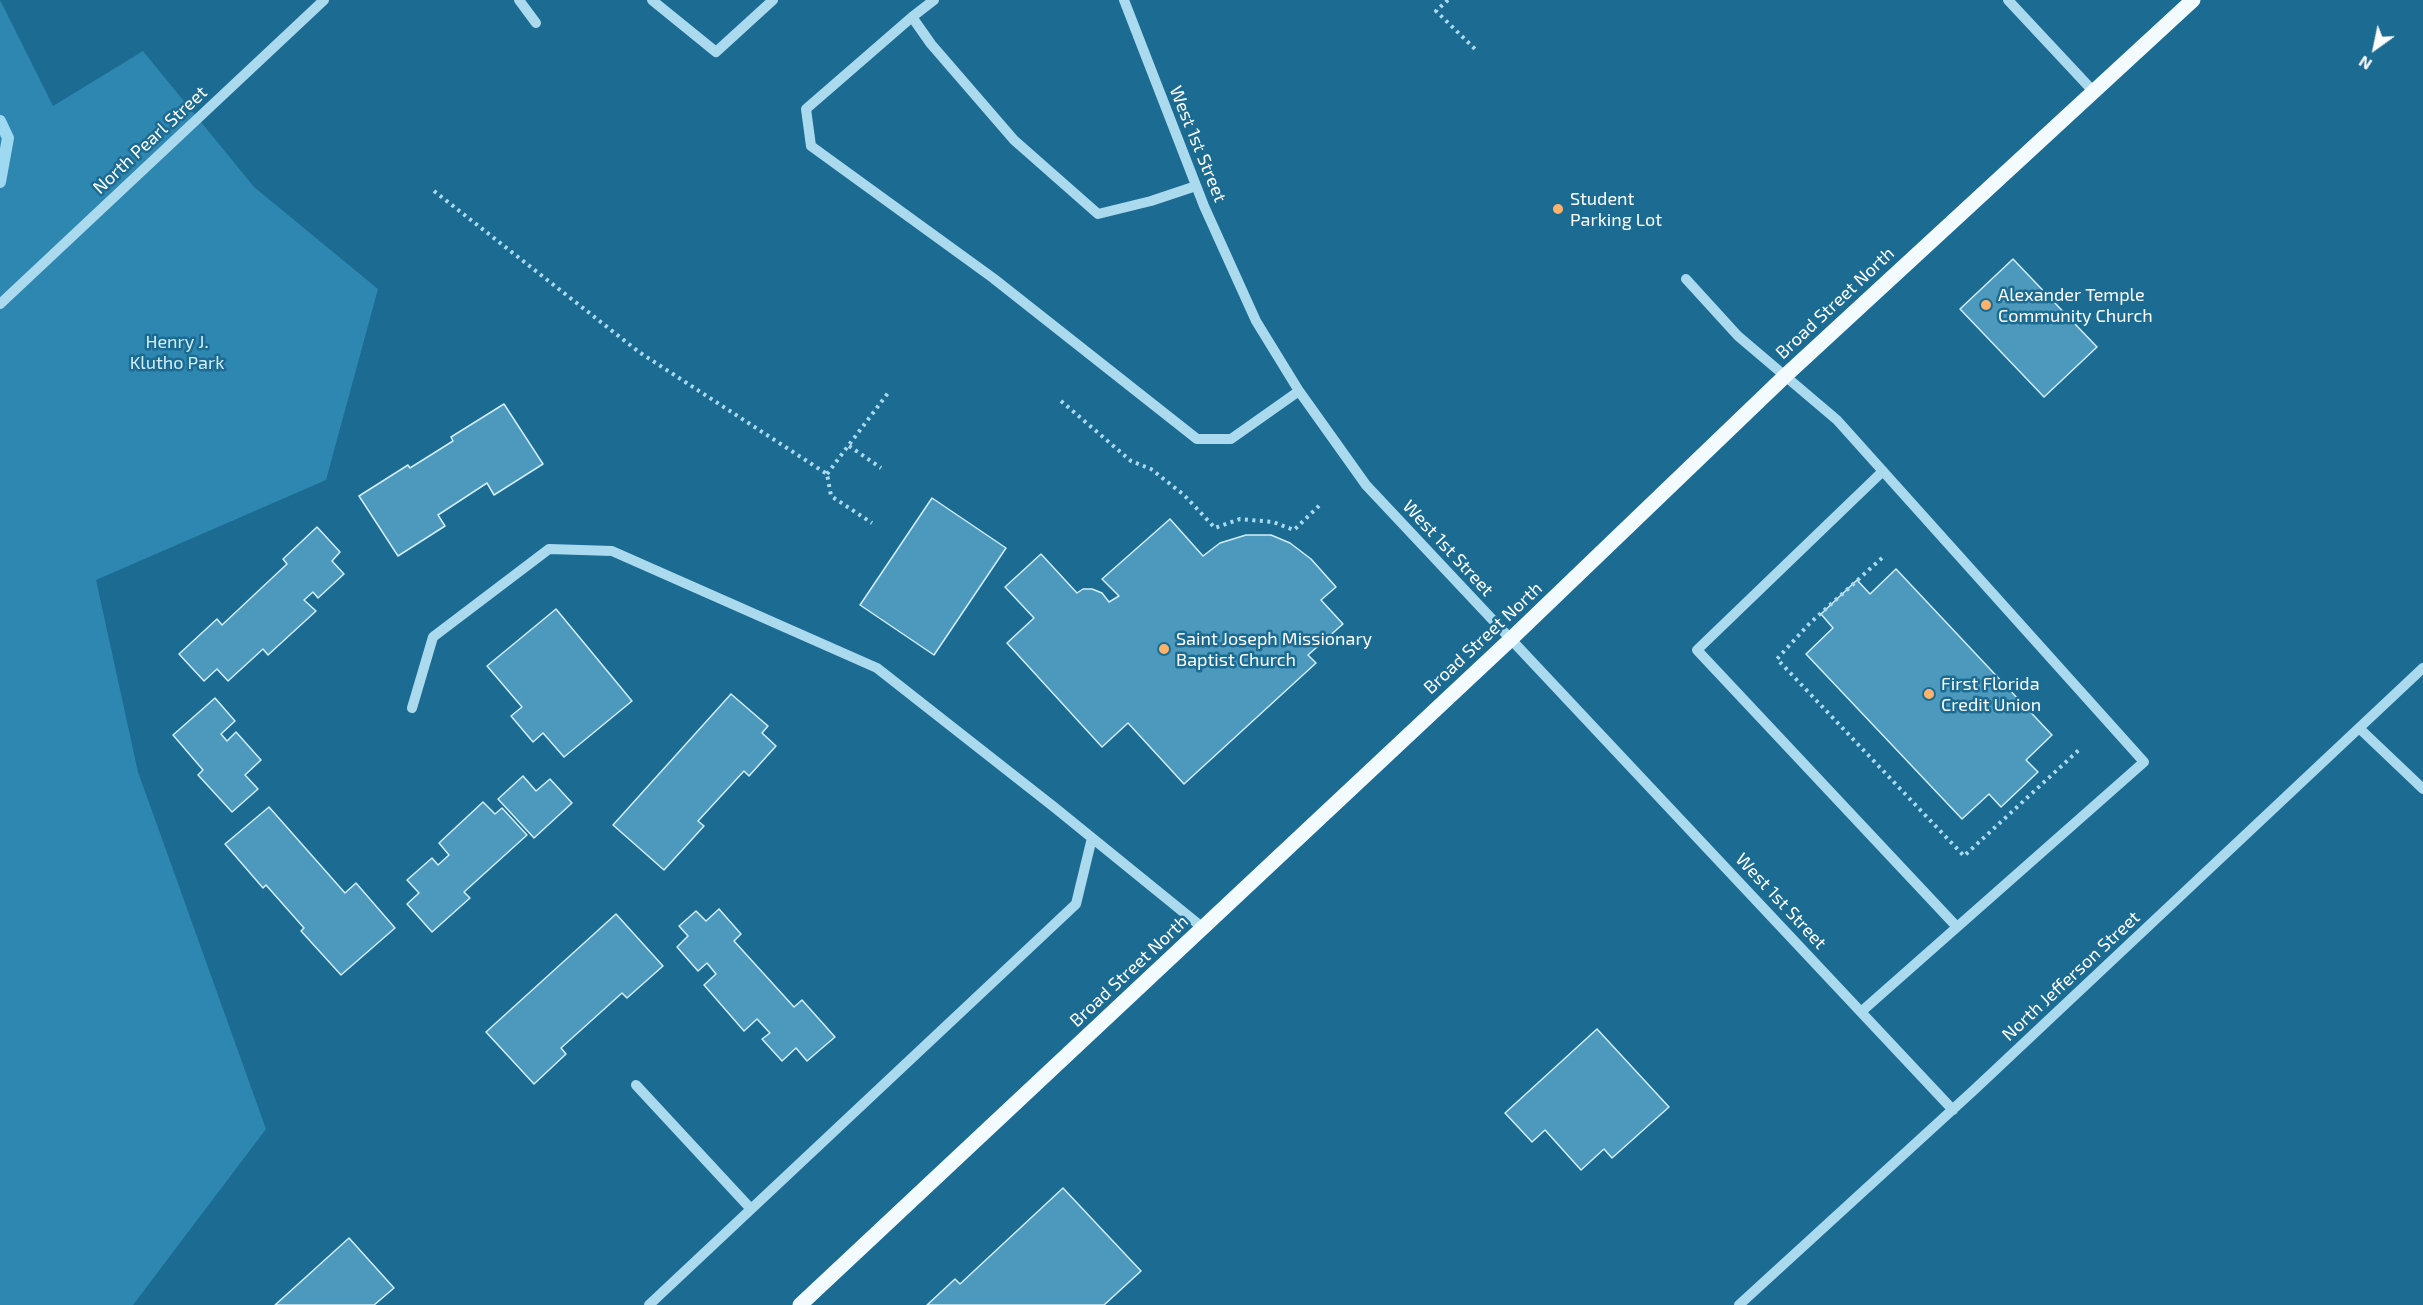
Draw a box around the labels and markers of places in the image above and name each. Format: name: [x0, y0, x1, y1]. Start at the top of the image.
place label: Student Parking Lot: [1570, 188, 1662, 230]
marker: Student Parking Lot: [1551, 202, 1565, 216]
place label: Alexander Temple Community Church: [1998, 284, 2153, 326]
marker: Alexander Temple Community Church: [1979, 298, 1993, 312]
place label: Saint Joseph Missionary Baptist Church: [1176, 628, 1372, 670]
marker: Saint Joseph Missionary Baptist Church: [1157, 642, 1171, 656]
place label: First Florida Credit Union: [1941, 673, 2041, 716]
marker: First Florida Credit Union: [1922, 687, 1936, 701]

